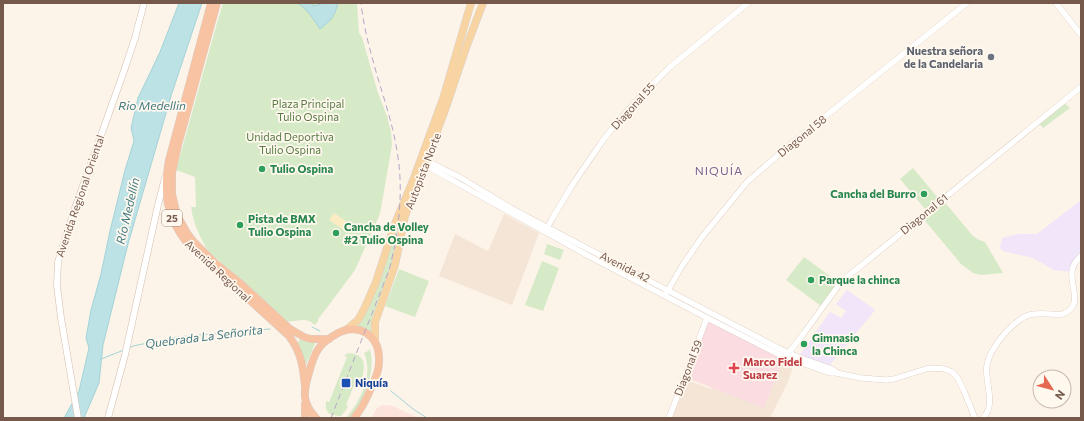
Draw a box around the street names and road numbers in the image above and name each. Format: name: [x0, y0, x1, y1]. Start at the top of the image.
street label: Diagonal 55: [608, 80, 657, 132]
street label: Diagonal 58: [775, 112, 829, 159]
street label: Autopista Norte: [402, 131, 443, 211]
street label: Avenida Regional Oriental: [53, 133, 107, 259]
street label: Diagonal 61: [897, 190, 950, 237]
road number: 25: [162, 210, 182, 226]
street label: Avenida Regional: [183, 237, 254, 304]
street label: Avenida 42: [598, 248, 652, 285]
street label: Diagonal 59: [671, 338, 704, 398]

